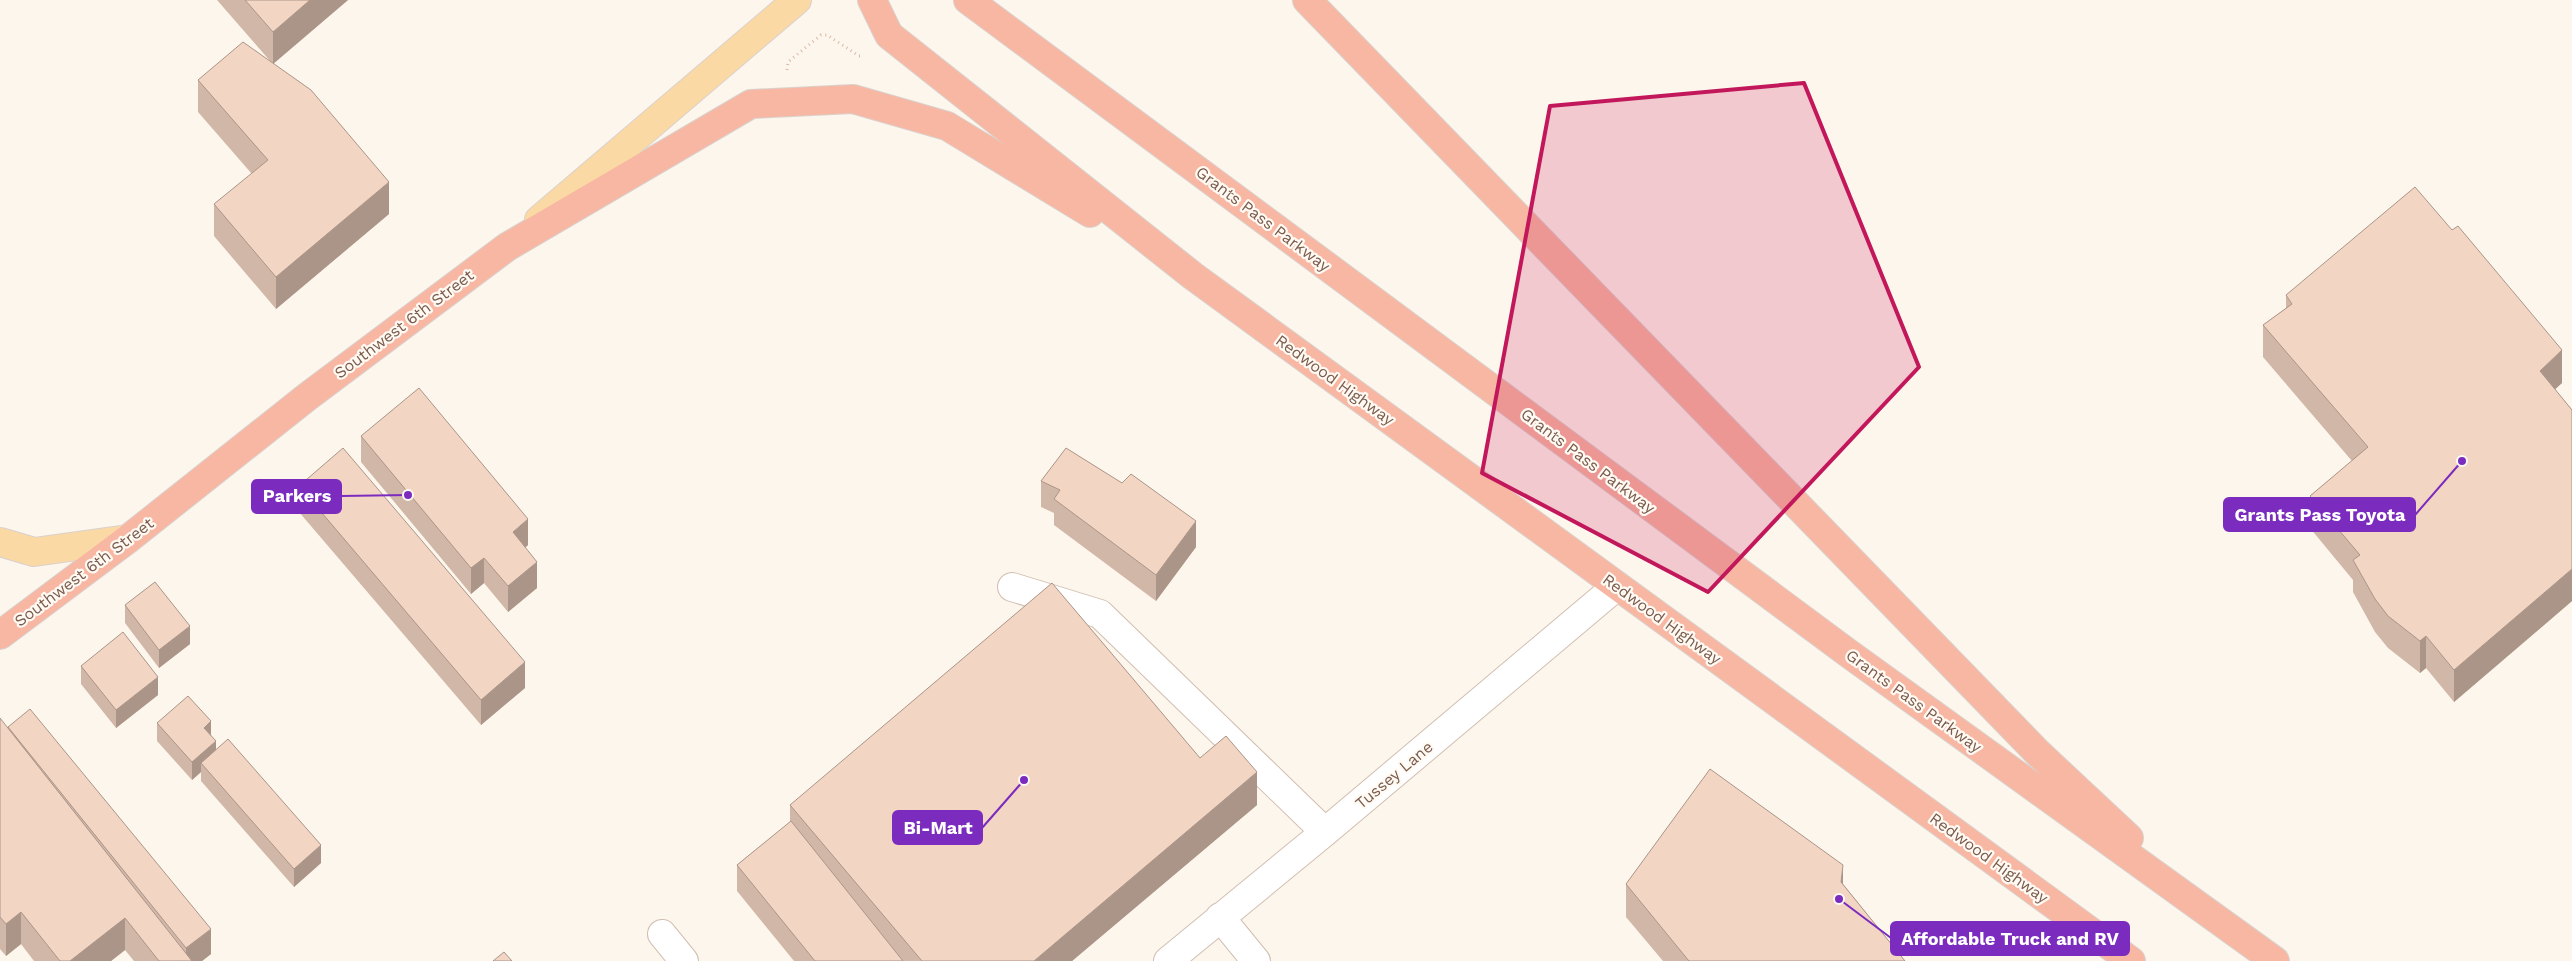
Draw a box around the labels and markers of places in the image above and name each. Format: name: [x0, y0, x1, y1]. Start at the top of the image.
callout: Parkers: [252, 480, 341, 513]
callout: Grants Pass Toyota: [2224, 498, 2415, 531]
callout: Bi-Mart: [893, 811, 982, 844]
callout: Affordable Truck and RV: [1891, 922, 2129, 955]

